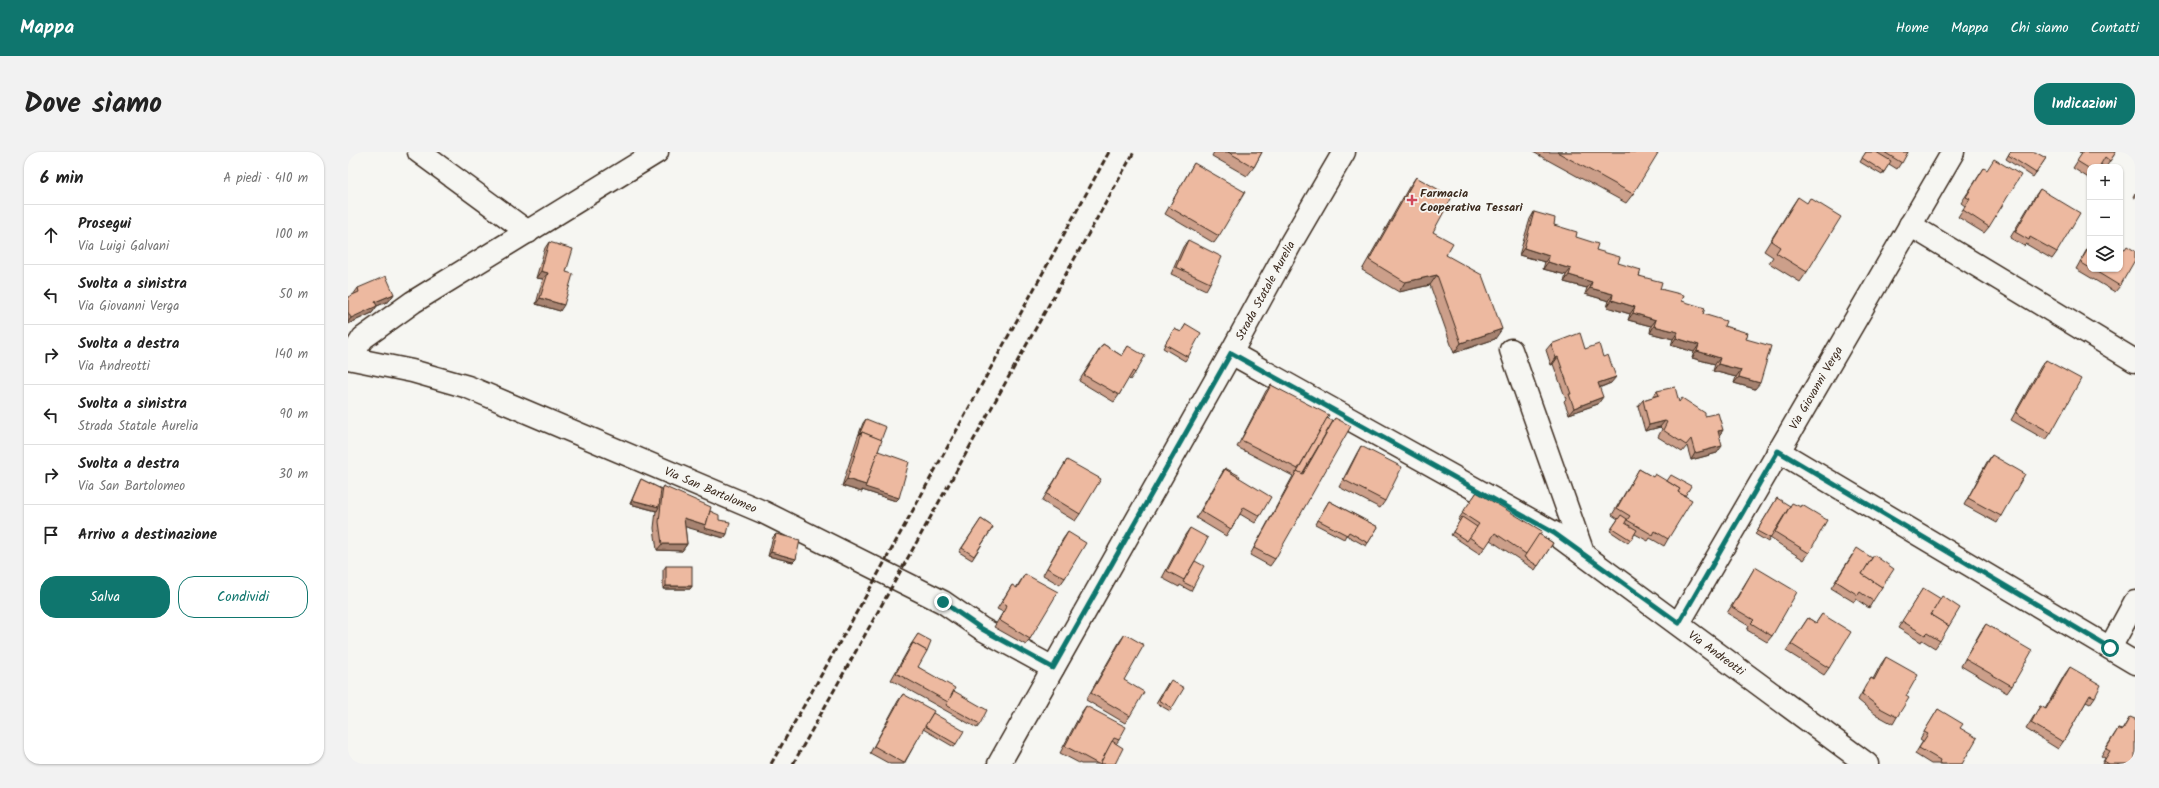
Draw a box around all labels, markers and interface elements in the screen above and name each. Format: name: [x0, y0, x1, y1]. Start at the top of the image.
text: Mappa: [20, 13, 74, 43]
text: Home: [1896, 17, 1929, 39]
text: Mappa: [1951, 17, 1988, 39]
text: Chi siamo: [2010, 17, 2069, 39]
text: Contatti: [2091, 17, 2139, 39]
text: Dove siamo: [24, 82, 162, 127]
button: Indicazioni: [2034, 83, 2135, 125]
map controls: [2087, 164, 2123, 272]
button: +: [2087, 164, 2123, 200]
text: 6 min: [40, 165, 84, 192]
text: A piedi · 410 m: [223, 168, 308, 189]
place label: Farmacia Cooperativa Tessari: [1420, 184, 1524, 217]
marker: Farmacia Cooperativa Tessari: [1407, 195, 1417, 205]
button: −: [2087, 200, 2123, 236]
text: Prosegui: [78, 212, 131, 236]
icon: ahead: [40, 224, 62, 246]
text: 100 m: [275, 224, 308, 245]
text: Via Luigi Galvani: [78, 236, 169, 257]
button: layers: [2087, 236, 2123, 272]
street label: Strada Statale Aurelia: [1230, 237, 1301, 344]
text: Svolta a sinistra: [78, 272, 187, 296]
icon: left: [40, 284, 62, 306]
text: 50 m: [279, 284, 308, 305]
text: Via Giovanni Verga: [78, 296, 179, 317]
text: Svolta a destra: [78, 332, 179, 356]
street label: Via Giovanni Verga: [1784, 343, 1848, 433]
icon: right: [40, 344, 62, 366]
text: 140 m: [275, 344, 308, 365]
text: Via Andreotti: [78, 356, 150, 377]
text: Svolta a sinistra: [78, 392, 187, 416]
icon: left: [40, 404, 62, 426]
text: 90 m: [280, 404, 308, 425]
text: Strada Statale Aurelia: [78, 416, 198, 437]
text: Svolta a destra: [78, 452, 179, 476]
street label: Via San Bartolomeo: [661, 462, 760, 518]
icon: right: [40, 464, 62, 486]
text: 30 m: [279, 464, 308, 485]
text: Via San Bartolomeo: [78, 476, 185, 497]
text: Arrivo a destinazione: [78, 523, 217, 547]
icon: arrive: [40, 524, 62, 546]
button: Salva: [40, 576, 170, 618]
button: Condividi: [178, 576, 308, 618]
route end: [934, 593, 952, 611]
street label: Via Andreotti: [1684, 626, 1750, 682]
route start: [2101, 639, 2119, 657]

